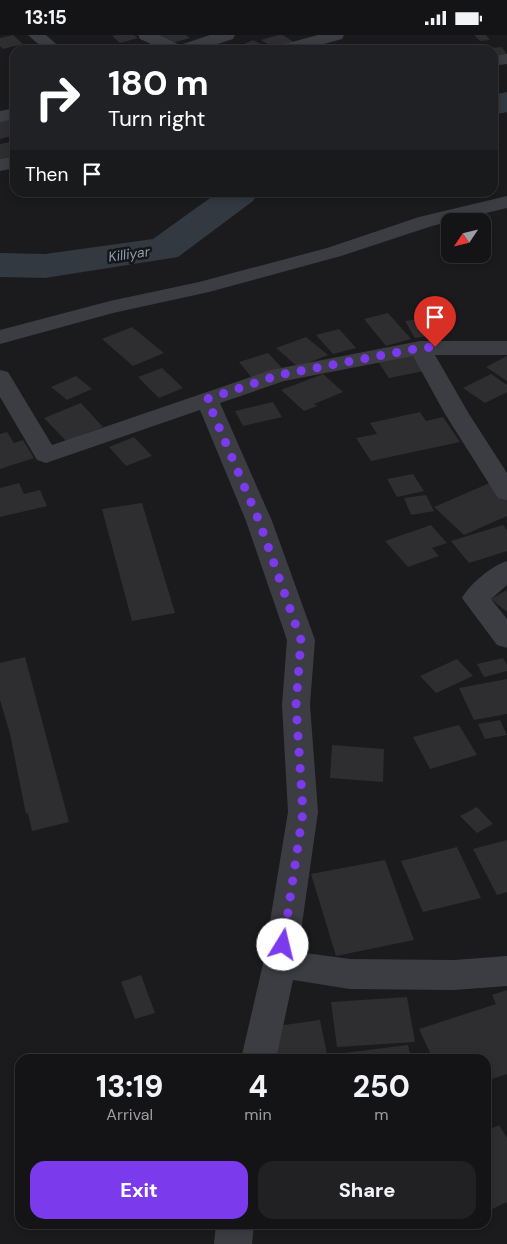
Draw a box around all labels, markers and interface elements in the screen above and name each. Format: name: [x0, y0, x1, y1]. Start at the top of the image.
text: 13:15: [25, 5, 67, 30]
text: 180 m: [108, 60, 209, 106]
icon: right: [25, 65, 90, 130]
text: Turn right: [108, 104, 205, 133]
icon: arrive: [78, 160, 106, 188]
text: Then: [25, 162, 68, 187]
north arrow: [441, 213, 491, 263]
map controls: [441, 213, 491, 263]
water label: Killiyar: [107, 242, 152, 266]
pin: [414, 296, 456, 347]
icon: arrive: [421, 303, 449, 331]
position arrow: [256, 918, 308, 970]
text: 13:19: [96, 1067, 163, 1106]
text: 4: [248, 1067, 268, 1106]
text: 250: [353, 1067, 410, 1106]
text: Arrival: [106, 1104, 153, 1125]
text: min: [244, 1104, 272, 1125]
text: m: [374, 1104, 388, 1125]
button: Exit: [30, 1161, 248, 1219]
button: Share: [258, 1161, 476, 1219]

